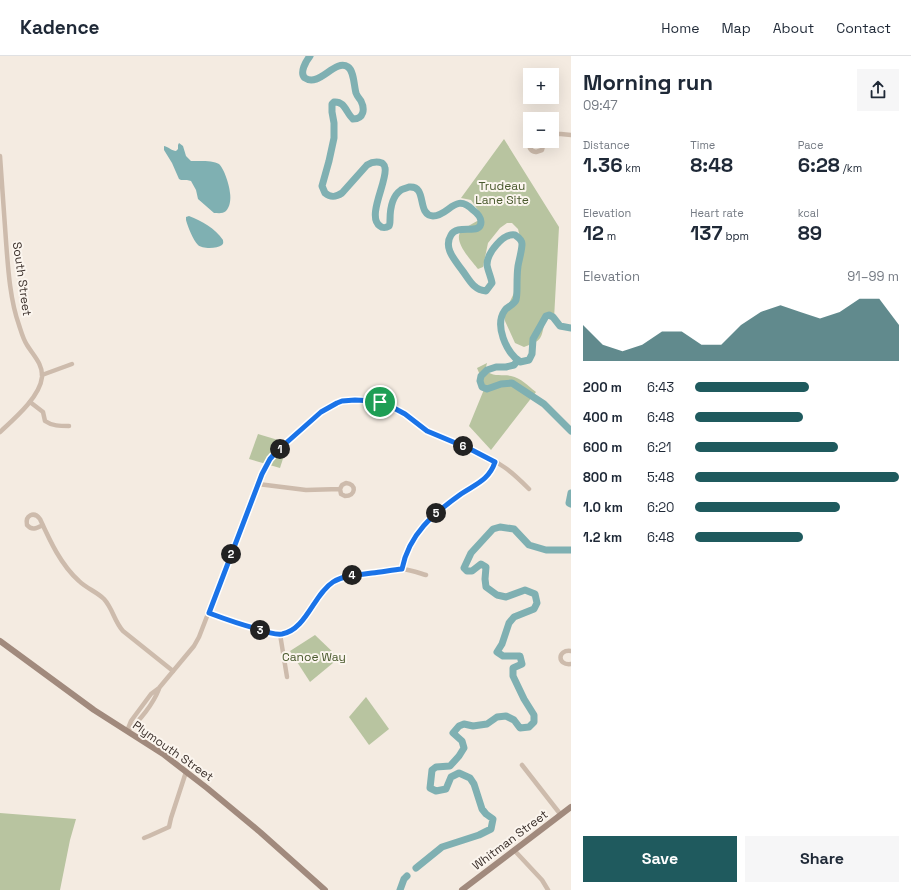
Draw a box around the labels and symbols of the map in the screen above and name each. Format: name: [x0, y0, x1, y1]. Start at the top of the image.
park label: Trudeau Lane Site: [475, 178, 529, 208]
street label: South Street: [9, 241, 35, 317]
pin: [363, 385, 397, 419]
pin: 6: [453, 436, 473, 456]
pin: 1: [270, 439, 290, 459]
pin: 5: [426, 503, 446, 523]
pin: 2: [221, 544, 241, 564]
pin: 4: [342, 565, 362, 585]
pin: 3: [250, 620, 270, 640]
park label: Canoe Way: [282, 649, 346, 665]
street label: Plymouth Street: [129, 717, 217, 785]
street label: Whitman Street: [469, 806, 551, 874]

